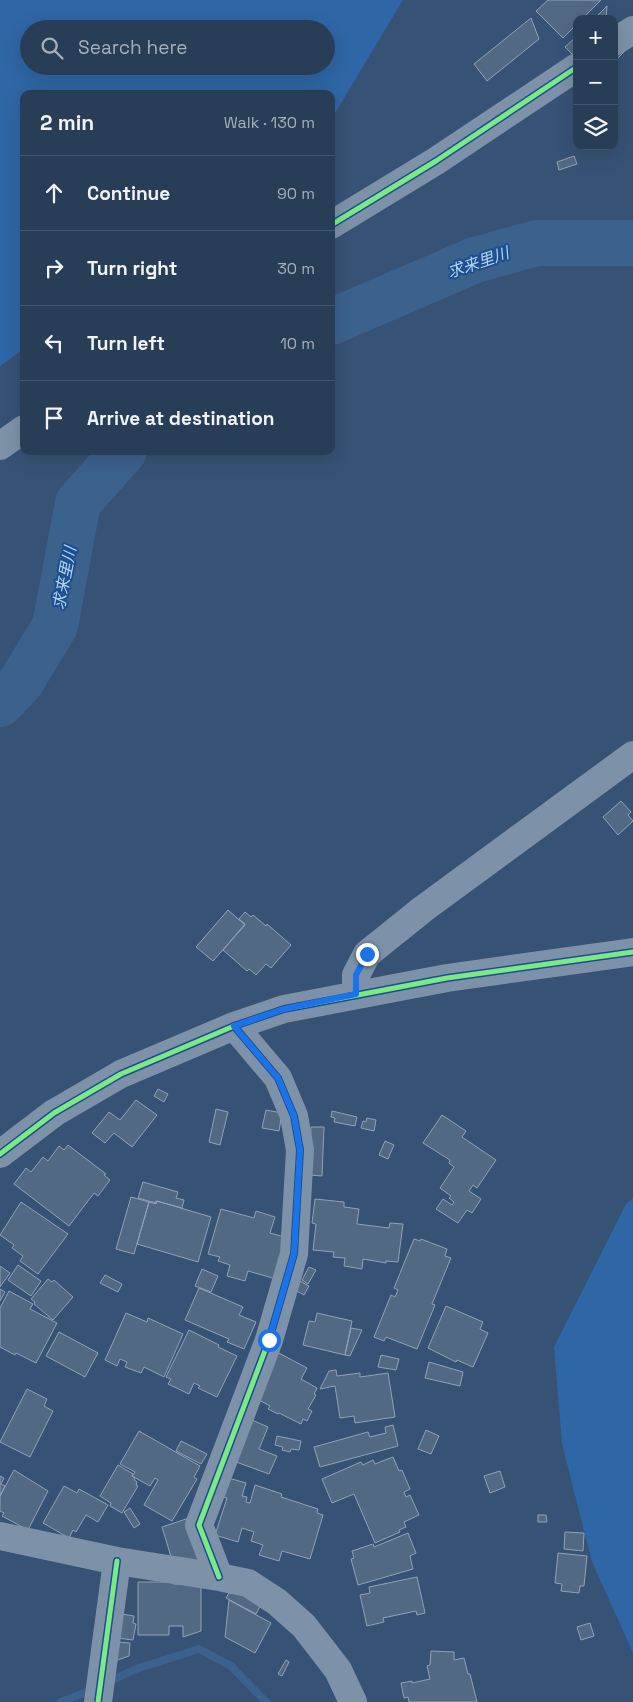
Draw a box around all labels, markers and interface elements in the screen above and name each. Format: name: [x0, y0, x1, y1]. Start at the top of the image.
map controls: [573, 15, 618, 150]
button: +: [573, 15, 618, 60]
search box: [20, 20, 335, 75]
icon: search: [38, 34, 66, 62]
text: Search here: [78, 35, 188, 60]
button: −: [573, 60, 618, 105]
button: layers: [573, 105, 618, 150]
text: 2 min: [40, 109, 94, 136]
text: Walk · 130 m: [224, 112, 315, 133]
icon: ahead: [40, 179, 68, 207]
text: Continue: [87, 181, 170, 206]
text: 90 m: [277, 183, 315, 204]
water label: 求来里川: [444, 241, 514, 283]
icon: right: [40, 254, 68, 282]
text: Turn right: [87, 256, 177, 281]
text: 30 m: [277, 258, 315, 279]
icon: left: [40, 329, 68, 357]
text: Turn left: [87, 331, 165, 356]
text: 10 m: [280, 333, 315, 354]
icon: arrive: [40, 404, 68, 432]
text: Arrive at destination: [87, 406, 275, 431]
water label: 求来里川: [48, 543, 81, 612]
route end: [356, 943, 379, 966]
route start: [258, 1329, 281, 1352]

